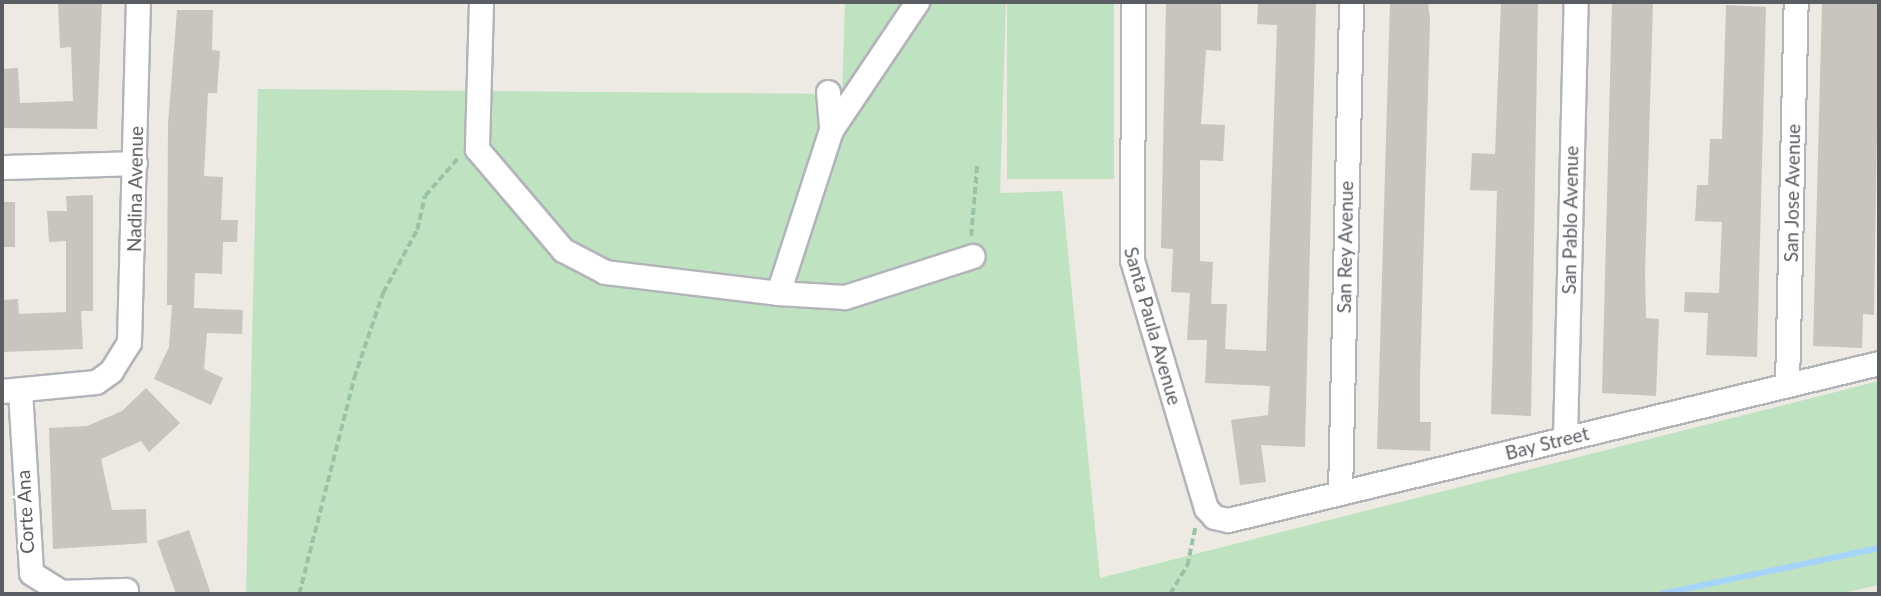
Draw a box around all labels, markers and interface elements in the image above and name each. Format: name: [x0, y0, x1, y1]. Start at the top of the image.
street label: San Jose Avenue: [1779, 123, 1805, 263]
street label: Nadina Avenue: [122, 125, 148, 253]
street label: San Pablo Avenue: [1557, 145, 1583, 295]
street label: San Rey Avenue: [1332, 180, 1358, 314]
street label: Santa Paula Avenue: [1119, 244, 1187, 408]
street label: Bay Street: [1503, 422, 1591, 464]
street label: Corte Ana: [11, 469, 39, 555]

